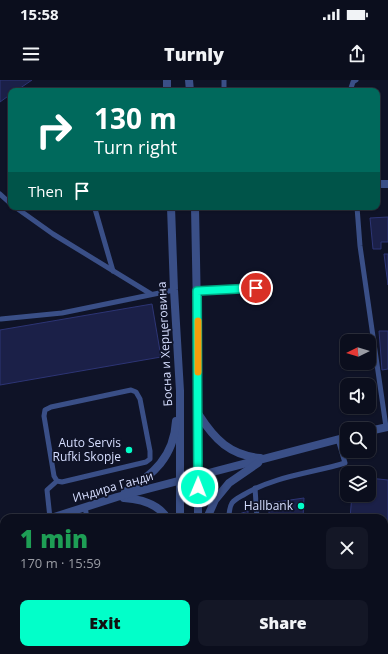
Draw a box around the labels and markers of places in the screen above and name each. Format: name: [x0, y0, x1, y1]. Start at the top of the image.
pin: [239, 271, 273, 305]
place label: Auto Servis Rufki Skopje: [53, 434, 121, 465]
marker: Auto Servis Rufki Skopje: [124, 445, 134, 455]
place label: Hallbank: [244, 497, 294, 514]
marker: Hallbank: [296, 501, 306, 511]

